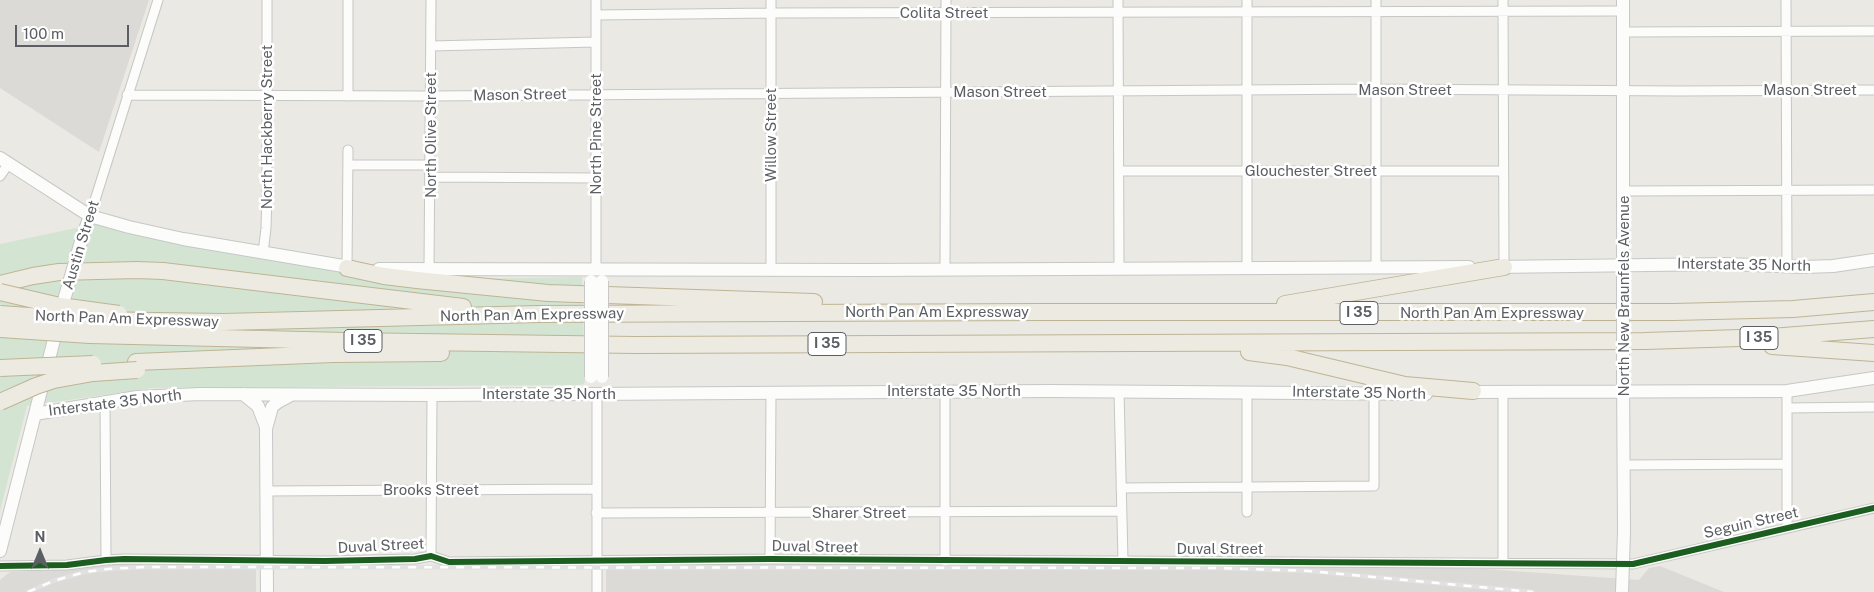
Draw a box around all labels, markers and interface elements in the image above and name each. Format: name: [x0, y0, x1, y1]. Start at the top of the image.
street label: Colita Street: [900, 4, 988, 22]
scale bar: [18, 15, 131, 47]
text: 100 m: [23, 25, 64, 42]
street label: North Hackberry Street: [258, 45, 276, 209]
street label: North Olive Street: [422, 72, 440, 198]
street label: North Pine Street: [587, 73, 605, 195]
street label: Mason Street: [1358, 81, 1452, 99]
street label: Mason Street: [1763, 81, 1857, 99]
street label: Mason Street: [953, 83, 1047, 101]
street label: Mason Street: [473, 85, 567, 105]
street label: Willow Street: [762, 88, 780, 182]
street label: Glouchester Street: [1245, 162, 1377, 180]
street label: North New Braunfels Avenue: [1615, 196, 1633, 396]
street label: Austin Street: [59, 198, 103, 292]
street label: Interstate 35 North: [1677, 255, 1811, 275]
road number: I 35: [1340, 302, 1378, 324]
street label: North Pan Am Expressway: [845, 303, 1029, 321]
street label: North Pan Am Expressway: [440, 304, 624, 326]
street label: North Pan Am Expressway: [1400, 304, 1584, 322]
street label: North Pan Am Expressway: [35, 307, 219, 331]
road number: I 35: [1740, 326, 1778, 349]
road number: I 35: [344, 330, 382, 352]
road number: I 35: [808, 332, 846, 356]
street label: Interstate 35 North: [887, 382, 1021, 400]
street label: Interstate 35 North: [1292, 383, 1426, 403]
street label: Interstate 35 North: [482, 385, 616, 403]
street label: Interstate 35 North: [47, 386, 183, 420]
street label: Brooks Street: [383, 481, 479, 499]
street label: Seguin Street: [1702, 503, 1800, 543]
street label: Sharer Street: [812, 504, 906, 522]
north arrow: [15, 527, 65, 577]
text: N: [35, 529, 45, 545]
street label: Duval Street: [337, 535, 425, 557]
street label: Duval Street: [771, 537, 859, 557]
street label: Duval Street: [1177, 540, 1263, 558]

